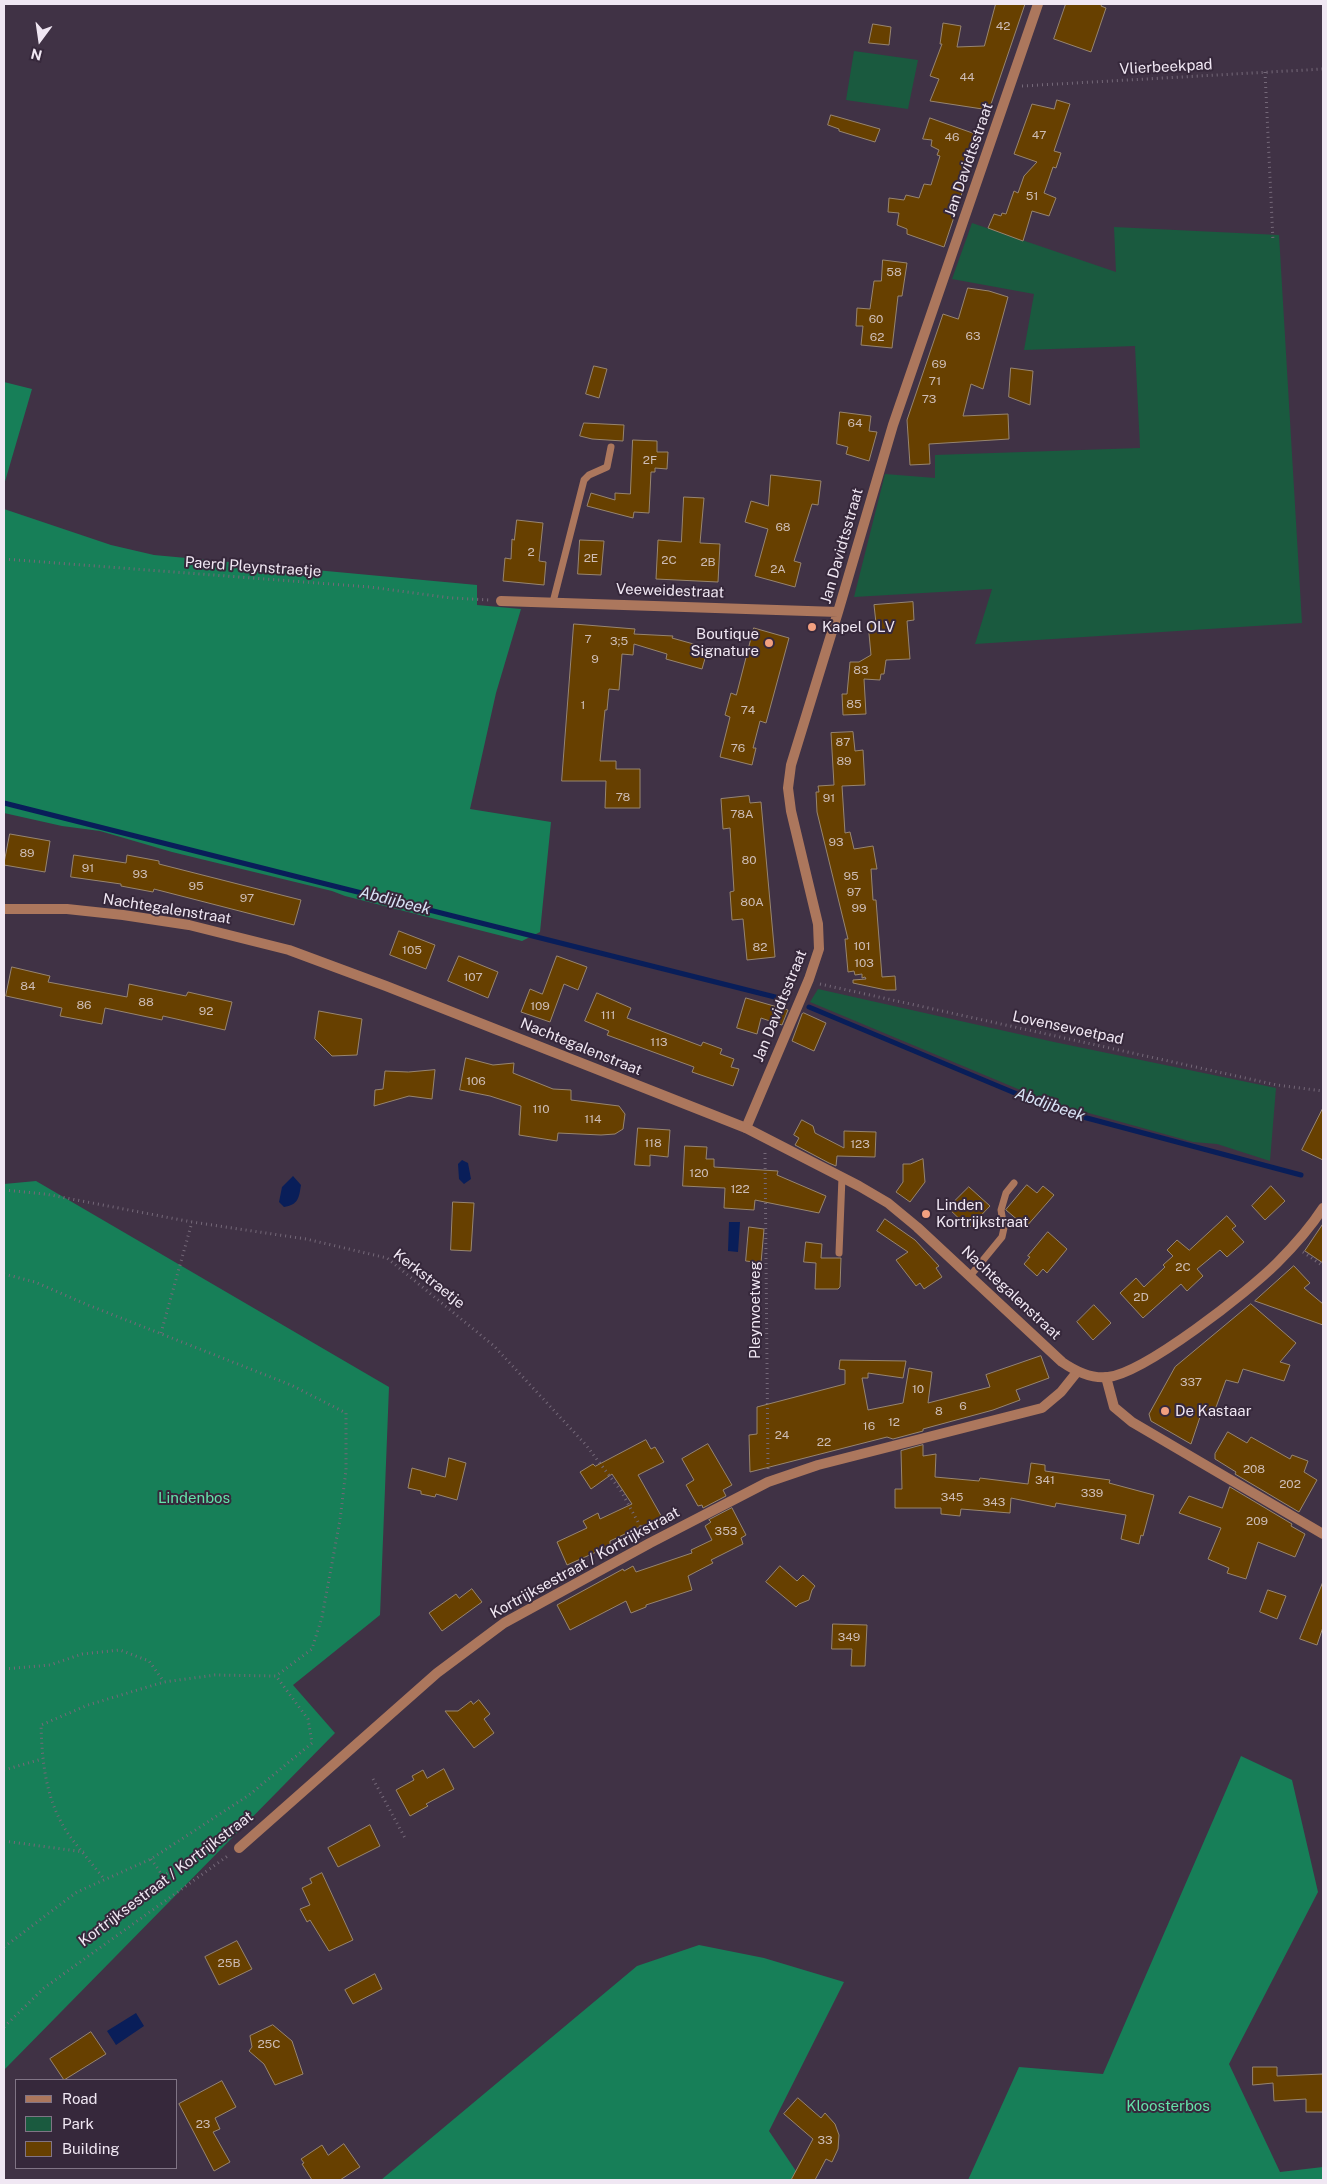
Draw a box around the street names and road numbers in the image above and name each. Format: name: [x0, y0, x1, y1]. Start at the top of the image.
street label: Vlierbeekpad: [1119, 56, 1213, 78]
street label: Jan Davidtsstraat: [941, 101, 997, 219]
street label: Jan Davidtsstraat: [817, 486, 867, 606]
street label: Paerd Pleynstraetje: [184, 553, 322, 581]
street label: Veeweidestraat: [616, 580, 724, 602]
street label: Nachtegalenstraat: [102, 890, 232, 928]
street label: Jan Davidtsstraat: [749, 947, 811, 1065]
street label: Lovensevoetpad: [1011, 1007, 1125, 1049]
street label: Nachtegalenstraat: [518, 1014, 644, 1080]
street label: Nachtegalenstraat: [957, 1242, 1065, 1344]
street label: Kerkstraetje: [390, 1245, 468, 1313]
street label: Pleynvoetweg: [746, 1261, 764, 1359]
street label: Kortrijksestraat / Kortrijkstraat: [487, 1503, 683, 1623]
street label: Kortrijksestraat / Kortrijkstraat: [75, 1808, 257, 1950]

